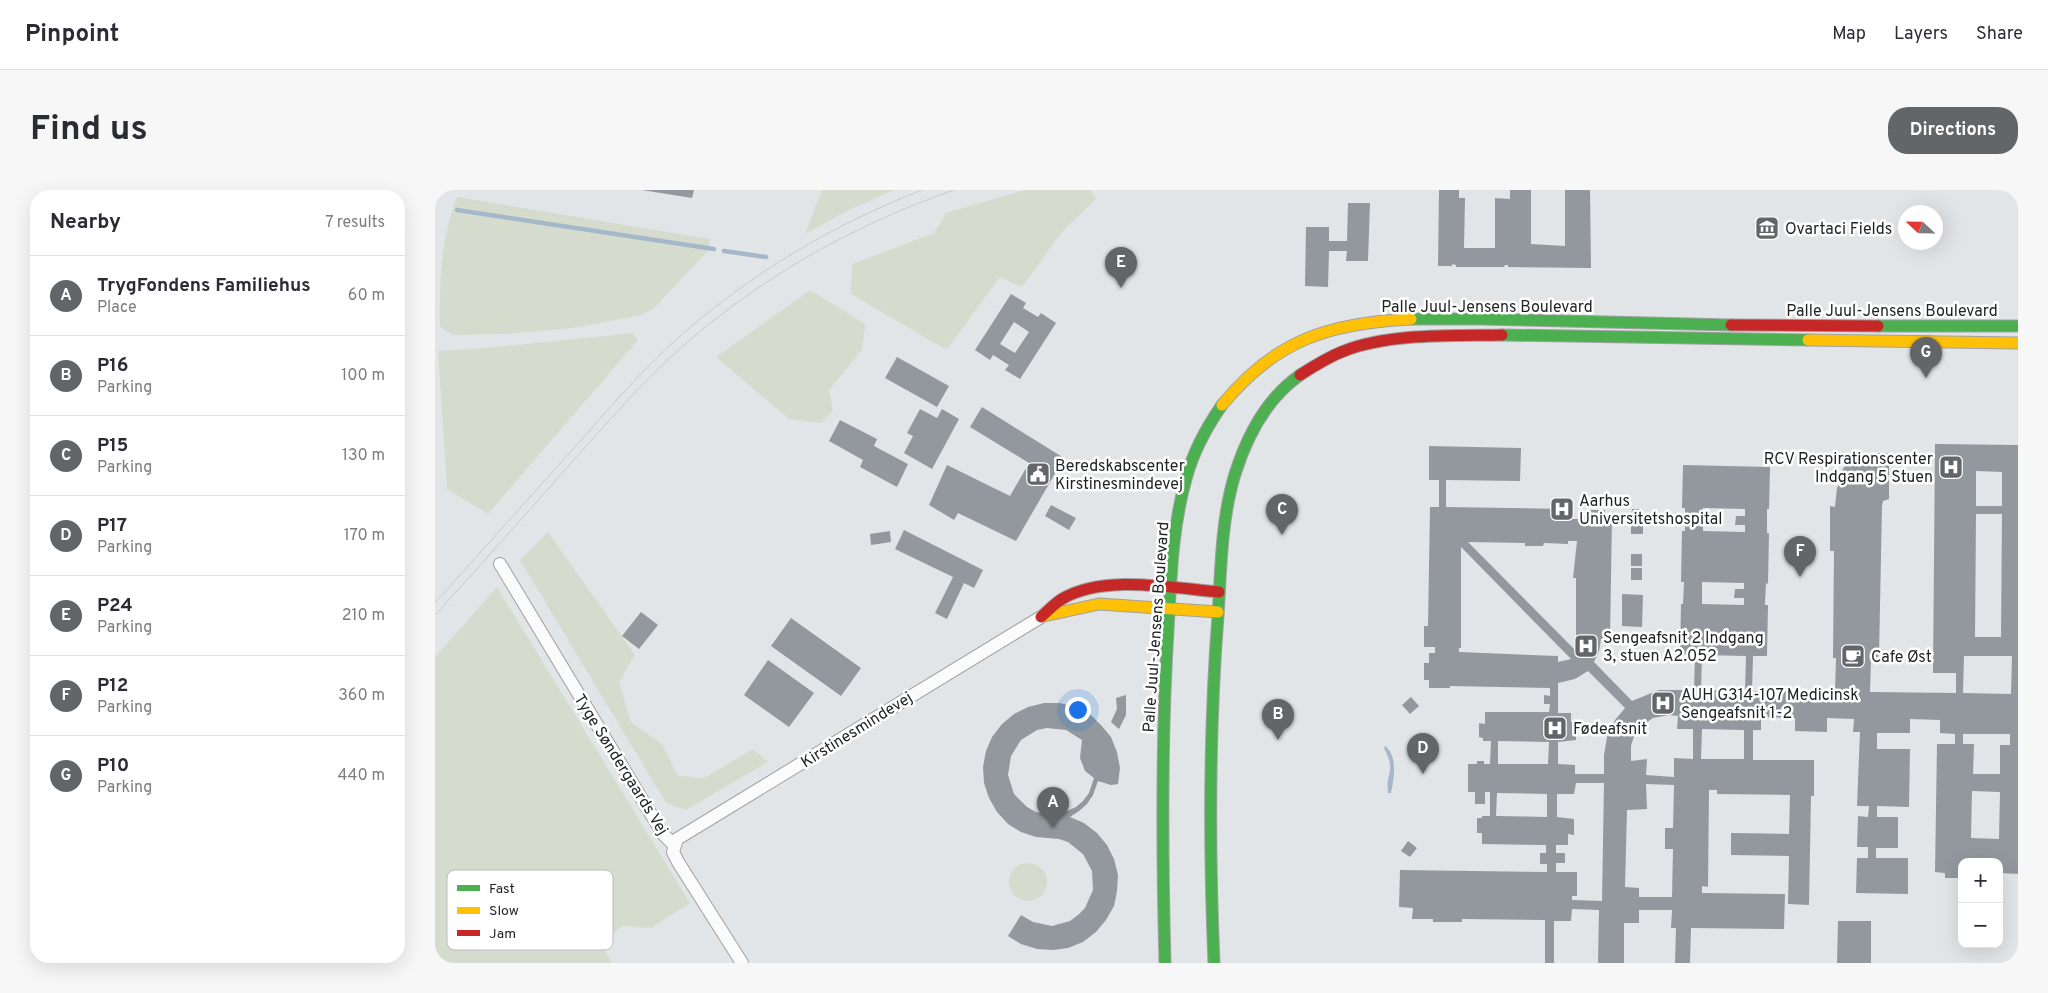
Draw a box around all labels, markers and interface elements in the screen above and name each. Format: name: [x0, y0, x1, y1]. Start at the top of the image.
text: Pinpoint: [25, 20, 119, 50]
text: Map: [1832, 23, 1866, 46]
text: Layers: [1894, 23, 1948, 46]
text: Share: [1976, 23, 2023, 46]
button: Directions: [1888, 107, 2018, 154]
text: Find us: [30, 108, 148, 152]
north arrow: [1898, 205, 1943, 250]
text: Nearby: [50, 209, 121, 236]
text: 7 results: [325, 213, 385, 233]
museum icon: Ovartaci Fields: [1754, 215, 1780, 241]
place label: Ovartaci Fields: [1785, 220, 1892, 240]
pin: E: [1105, 247, 1137, 288]
text: TrygFondens Familiehus: [97, 274, 311, 298]
text: A: [60, 286, 72, 306]
text: 60 m: [348, 286, 385, 306]
text: Place: [97, 298, 137, 318]
street label: Palle Juul-Jensens Boulevard: [1381, 298, 1593, 318]
street label: Palle Juul-Jensens Boulevard: [1786, 302, 1998, 322]
pin: G: [1910, 337, 1942, 378]
text: P16: [97, 354, 128, 378]
text: B: [60, 366, 72, 386]
text: 100 m: [341, 366, 385, 386]
text: Parking: [97, 378, 152, 398]
text: P15: [97, 434, 128, 458]
text: C: [61, 446, 71, 466]
text: 130 m: [342, 446, 385, 466]
place label: RCV Respirationscenter Indgang 5 Stuen: [1764, 450, 1933, 488]
hospital icon: RCV Respirationscenter Indgang 5 Stuen: [1938, 454, 1964, 480]
place label: Beredskabscenter Kirstinesmindevej: [1055, 457, 1185, 495]
text: Parking: [97, 458, 152, 478]
public building icon: Beredskabscenter Kirstinesmindevej: [1025, 461, 1051, 487]
place label: Aarhus Universitetshospital: [1579, 492, 1722, 530]
pin: C: [1266, 494, 1298, 535]
hospital icon: Aarhus Universitetshospital: [1549, 496, 1575, 522]
text: P17: [97, 514, 127, 538]
street label: Palle Juul-Jensens Boulevard: [1140, 521, 1174, 733]
text: D: [60, 526, 72, 546]
text: 170 m: [344, 526, 385, 546]
pin: F: [1784, 536, 1816, 577]
text: Parking: [97, 538, 152, 558]
text: P24: [97, 594, 133, 618]
text: E: [61, 606, 71, 626]
text: 210 m: [342, 606, 385, 626]
text: Parking: [97, 618, 152, 638]
place label: Sengeafsnit 2 Indgang 3, stuen A2.052: [1603, 629, 1764, 667]
hospital icon: Sengeafsnit 2 Indgang 3, stuen A2.052: [1573, 633, 1599, 659]
cafe icon: Cafe Øst: [1840, 643, 1866, 669]
place label: Cafe Øst: [1871, 648, 1932, 668]
text: P12: [97, 674, 128, 698]
text: F: [61, 686, 71, 706]
text: 360 m: [338, 686, 385, 706]
place label: AUH G314-107 Medicinsk Sengeafsnit 1-2: [1681, 686, 1859, 724]
street label: Kirstinesmindevej: [798, 688, 917, 773]
hospital icon: AUH G314-107 Medicinsk Sengeafsnit 1-2: [1650, 690, 1676, 716]
street label: Tyge Søndergaards Vej: [569, 691, 672, 839]
your location: [1065, 697, 1091, 723]
text: Parking: [97, 698, 152, 718]
pin: B: [1262, 699, 1294, 740]
hospital icon: Fødeafsnit: [1542, 715, 1568, 741]
place label: Fødeafsnit: [1573, 720, 1647, 740]
pin: D: [1407, 733, 1439, 774]
text: P10: [97, 754, 129, 778]
text: G: [61, 766, 71, 786]
text: 440 m: [338, 766, 385, 786]
text: Parking: [97, 778, 152, 798]
pin: A: [1037, 787, 1069, 828]
map controls: [1958, 858, 2003, 948]
button: +: [1958, 858, 2003, 903]
legend: [447, 870, 613, 950]
text: Fast: [489, 881, 515, 898]
text: Slow: [489, 903, 519, 920]
button: −: [1958, 903, 2003, 948]
text: Jam: [489, 926, 516, 943]

